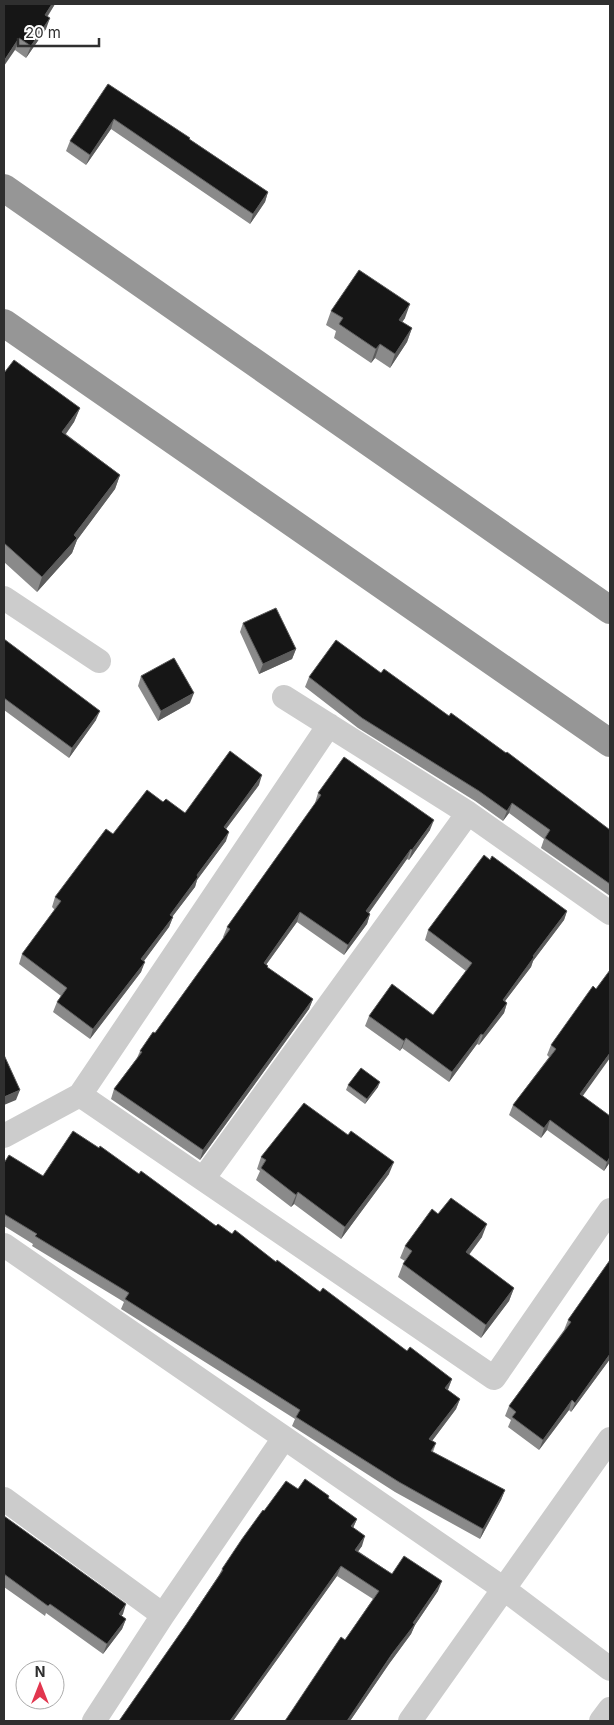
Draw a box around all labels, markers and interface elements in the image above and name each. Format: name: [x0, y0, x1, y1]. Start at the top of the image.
scale bar: [18, 15, 99, 47]
text: 20 m: [25, 23, 61, 42]
north arrow: [15, 1660, 65, 1710]
text: N: [35, 1663, 45, 1680]

